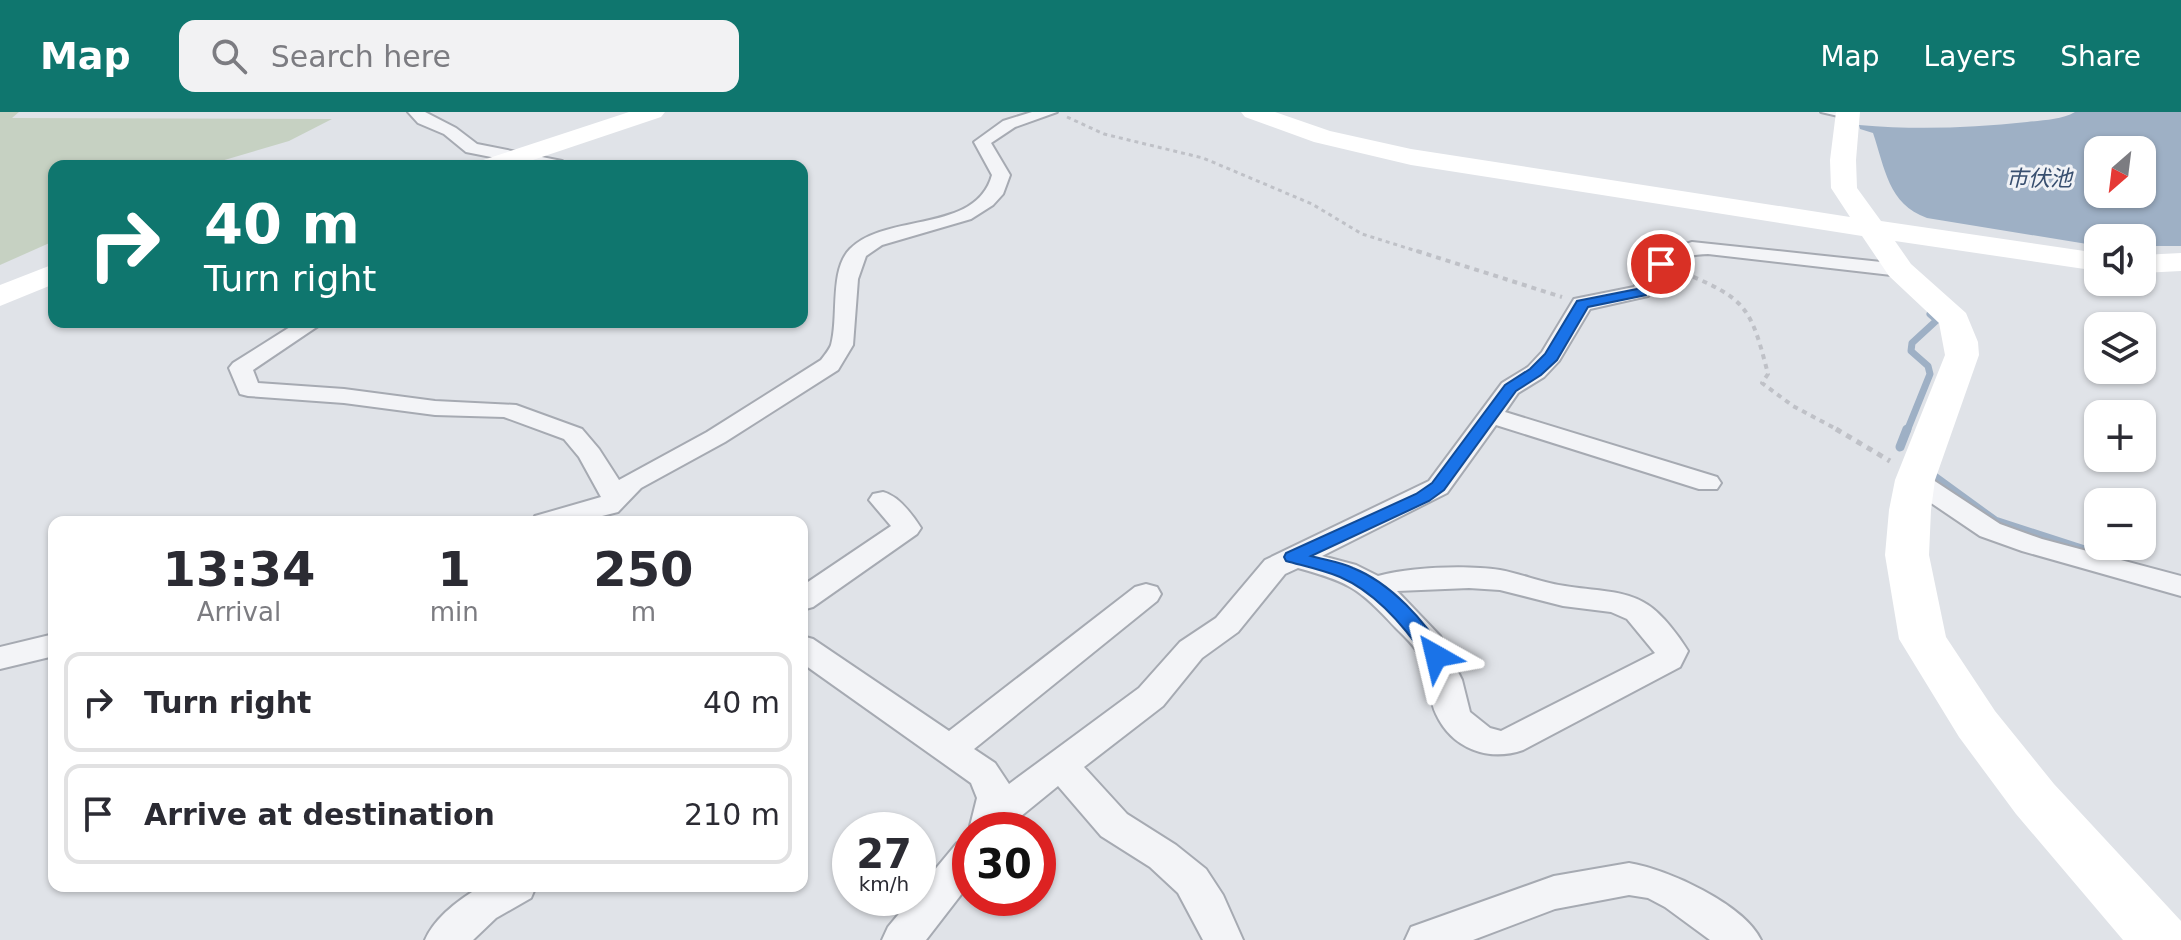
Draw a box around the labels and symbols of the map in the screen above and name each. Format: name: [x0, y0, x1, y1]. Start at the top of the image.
north arrow: [2084, 136, 2156, 208]
water label: 市伏池: [2006, 166, 2074, 191]
pin: [1627, 230, 1695, 298]
position arrow: [1394, 614, 1478, 698]
speed limit sign: 30: [952, 812, 1056, 916]

